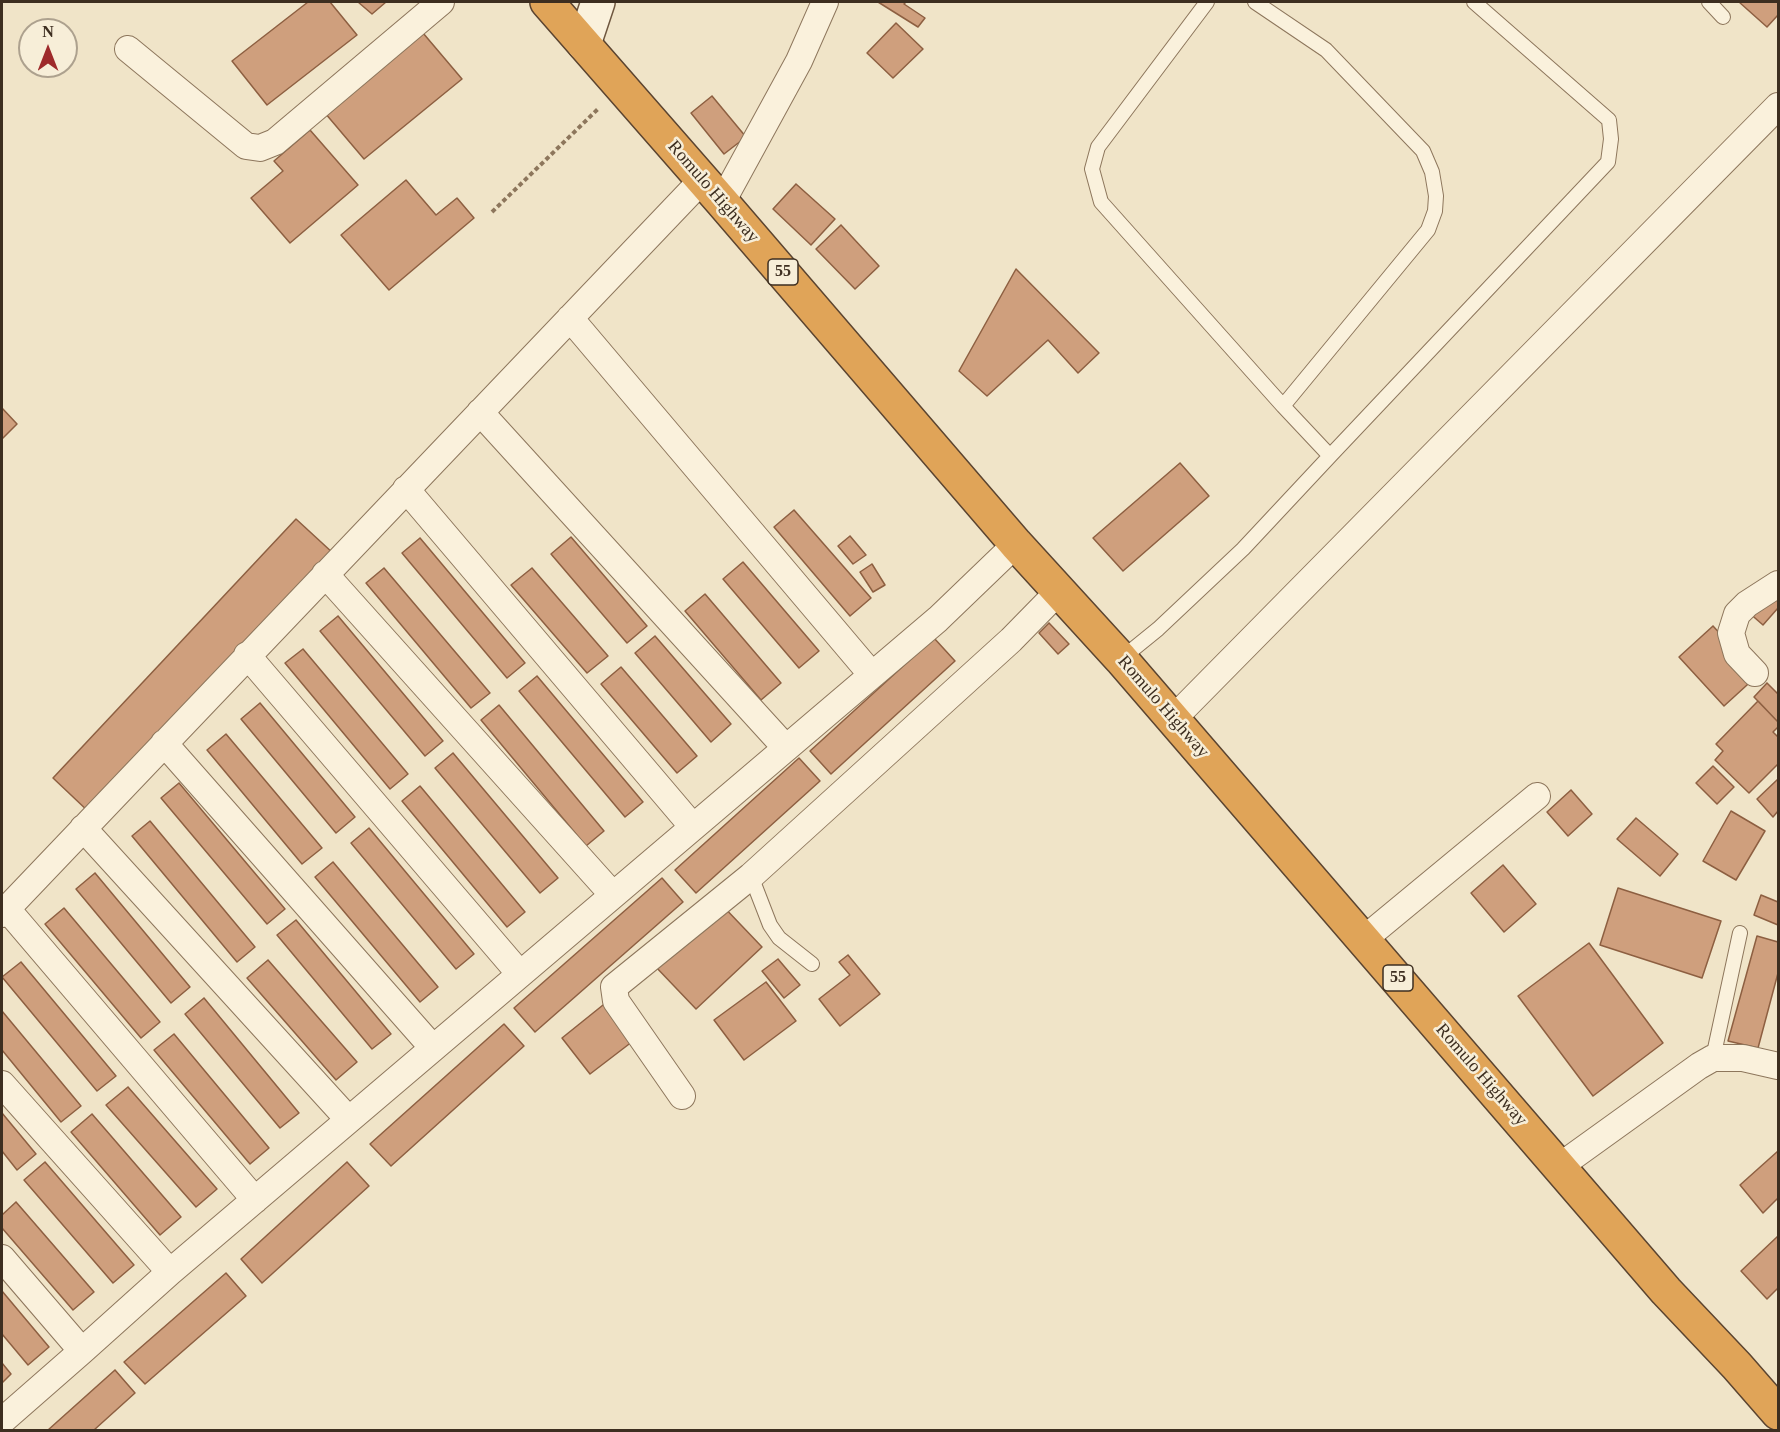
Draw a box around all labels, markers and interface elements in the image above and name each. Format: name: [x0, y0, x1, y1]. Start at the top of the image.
north arrow: [18, 18, 78, 78]
text: N: [42, 23, 54, 40]
street label: Romulo Highway: [663, 136, 763, 248]
road number: 55: [768, 259, 798, 285]
street label: Romulo Highway: [1113, 651, 1213, 763]
road number: 55: [1383, 965, 1413, 991]
street label: Romulo Highway: [1431, 1019, 1531, 1131]

